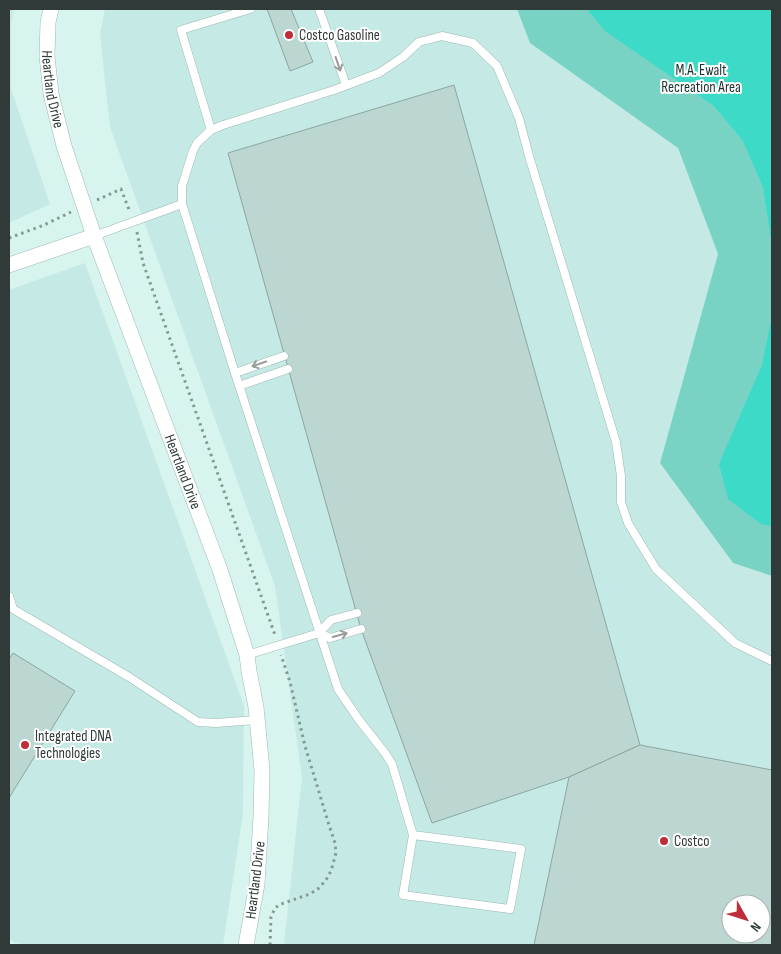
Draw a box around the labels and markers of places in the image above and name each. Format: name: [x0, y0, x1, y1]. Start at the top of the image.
place label: Costco Gasoline: [299, 26, 380, 45]
marker: Costco Gasoline: [283, 29, 295, 41]
place label: Integrated DNA Technologies: [35, 727, 112, 763]
marker: Integrated DNA Technologies: [19, 739, 31, 751]
place label: Costco: [674, 832, 709, 851]
marker: Costco: [658, 835, 670, 847]

